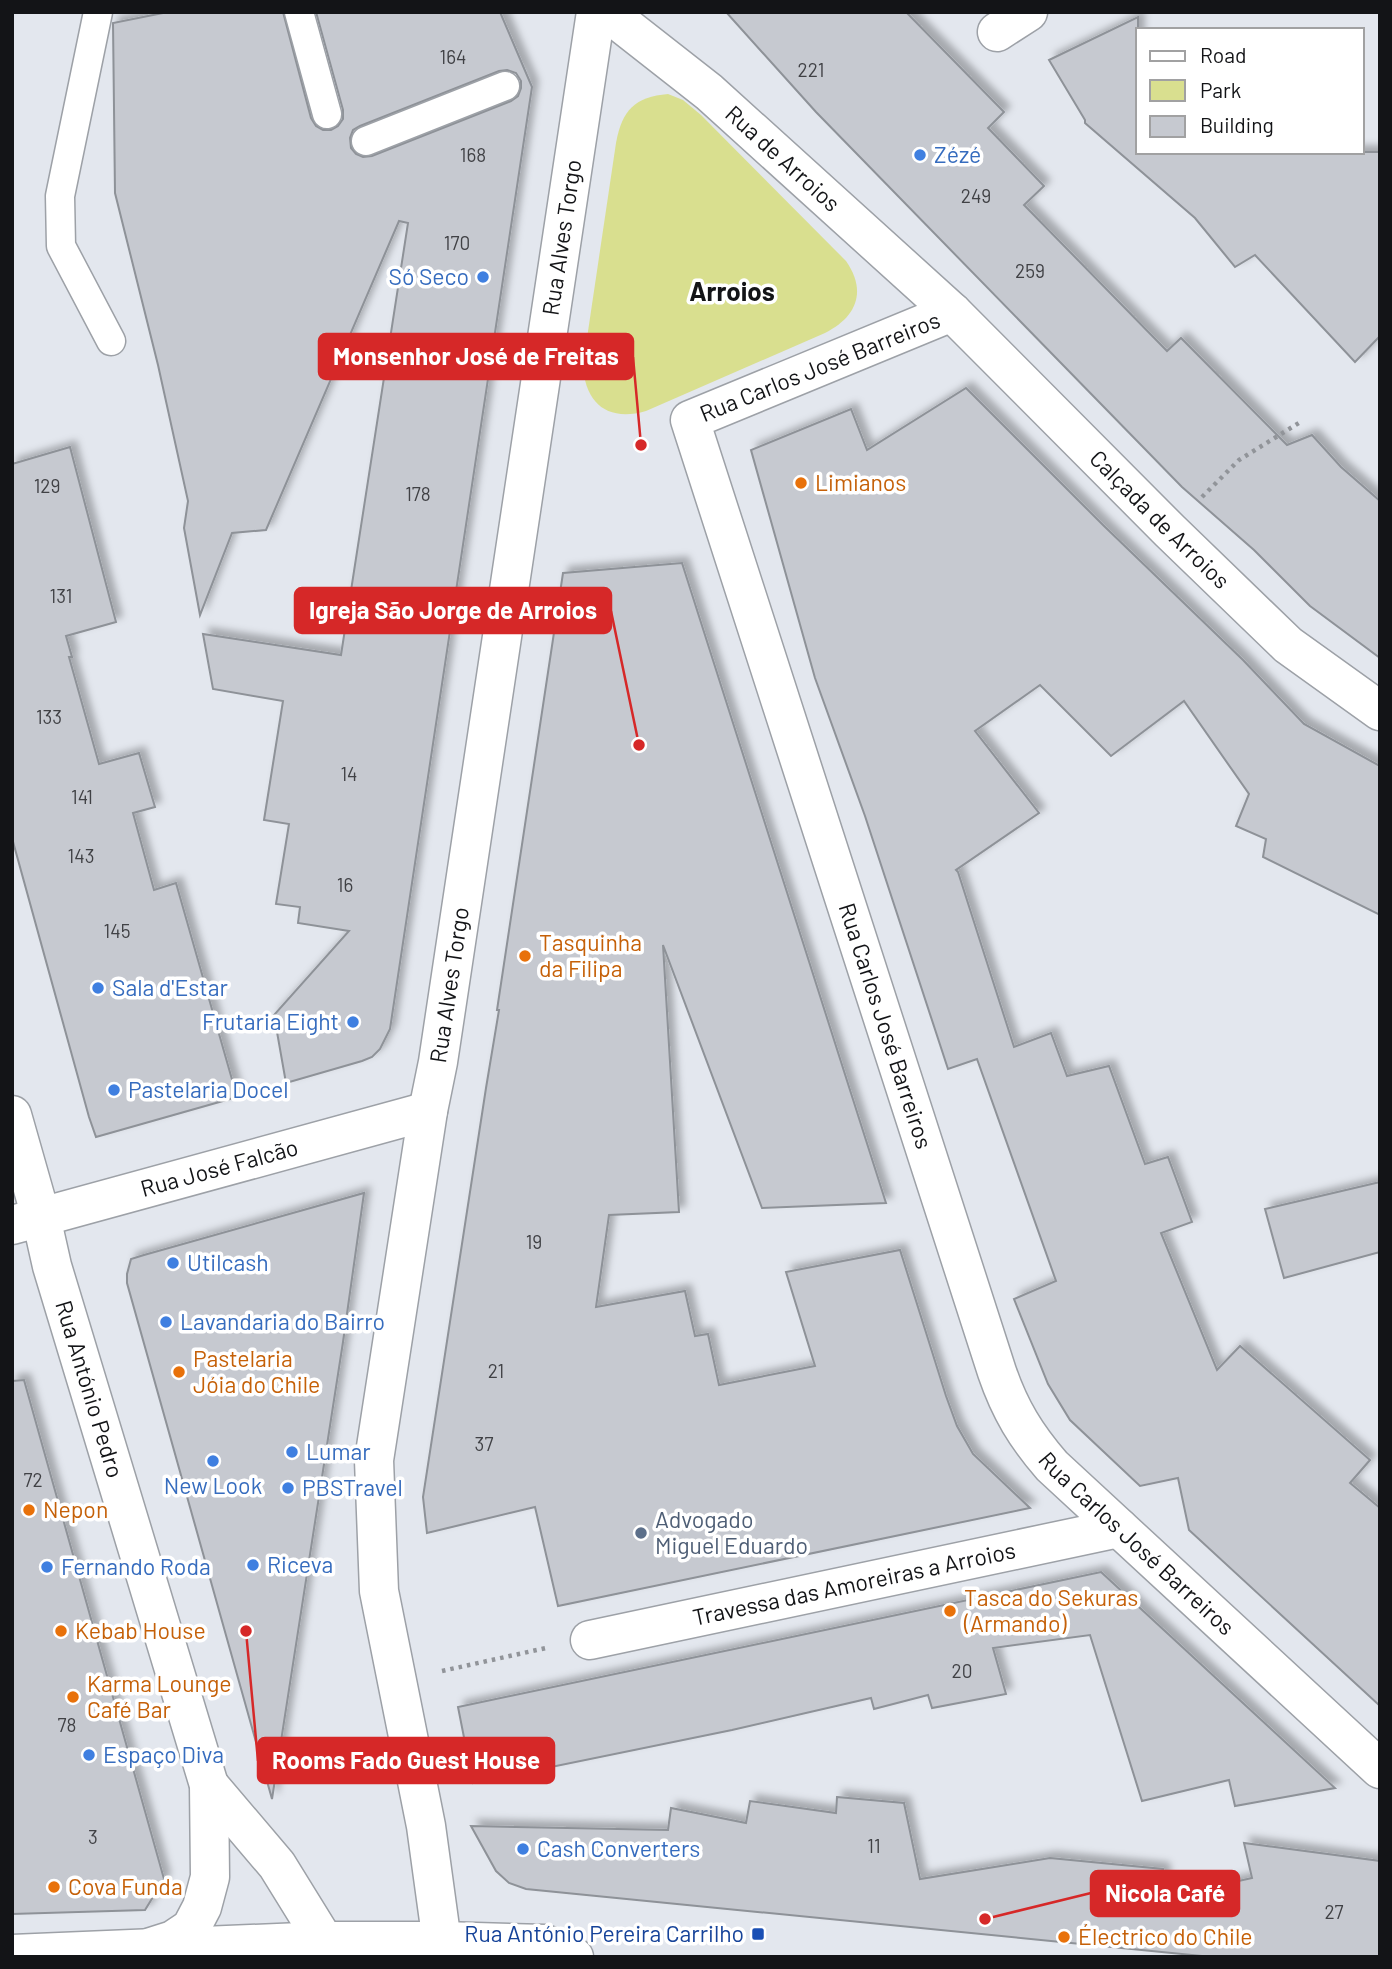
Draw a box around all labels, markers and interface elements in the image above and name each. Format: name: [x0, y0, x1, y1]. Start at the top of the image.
legend: [1136, 28, 1364, 154]
text: Road: [1200, 42, 1246, 67]
house number: 164: [440, 45, 466, 68]
house number: 221: [798, 58, 824, 81]
text: Park: [1200, 77, 1241, 102]
street label: Rua de Arroios: [720, 99, 846, 217]
text: Building: [1200, 112, 1274, 137]
place label: Zézé: [934, 140, 981, 168]
house number: 168: [460, 143, 486, 166]
marker: Zézé: [912, 147, 928, 163]
street label: Rua Alves Torgo: [536, 157, 587, 317]
house number: 249: [961, 184, 991, 207]
house number: 170: [444, 231, 470, 254]
house number: 259: [1015, 259, 1045, 282]
place label: Só Seco: [389, 262, 469, 290]
marker: Só Seco: [475, 269, 491, 285]
district label: Arroios: [689, 275, 775, 306]
street label: Rua Carlos José Barreiros: [695, 305, 944, 427]
callout: Monsenhor José de Freitas: [319, 334, 633, 379]
text: Monsenhor José de Freitas: [333, 341, 619, 370]
street label: Calçada de Arroios: [1084, 444, 1236, 594]
place label: Limianos: [815, 468, 906, 496]
house number: 129: [34, 474, 60, 497]
marker: Limianos: [793, 475, 809, 491]
house number: 178: [405, 482, 431, 505]
house number: 131: [50, 584, 72, 607]
callout: Igreja São Jorge de Arroios: [295, 588, 611, 633]
text: Igreja São Jorge de Arroios: [309, 595, 597, 624]
house number: 133: [36, 705, 62, 728]
house number: 14: [340, 762, 358, 785]
house number: 141: [71, 785, 93, 808]
house number: 143: [68, 844, 94, 867]
house number: 16: [337, 873, 353, 896]
street label: Rua Carlos José Barreiros: [834, 899, 939, 1152]
street label: Rua Alves Torgo: [423, 905, 474, 1065]
house number: 145: [104, 919, 130, 942]
place label: Tasquinha da Filipa: [539, 928, 642, 982]
marker: Tasquinha da Filipa: [517, 948, 533, 964]
place label: Sala d'Estar: [112, 973, 228, 1001]
marker: Sala d'Estar: [90, 980, 106, 996]
place label: Frutaria Eight: [202, 1007, 339, 1035]
marker: Frutaria Eight: [345, 1014, 361, 1030]
place label: Pastelaria Docel: [128, 1075, 288, 1103]
marker: Pastelaria Docel: [106, 1082, 122, 1098]
street label: Rua José Falcão: [137, 1132, 301, 1202]
house number: 19: [526, 1230, 542, 1253]
place label: Utilcash: [187, 1248, 269, 1276]
marker: Utilcash: [165, 1255, 181, 1271]
street label: Rua António Pedro: [50, 1297, 130, 1481]
place label: Lavandaria do Bairro: [180, 1307, 385, 1335]
marker: Lavandaria do Bairro: [158, 1314, 174, 1330]
place label: Pastelaria Jóia do Chile: [193, 1344, 320, 1398]
house number: 21: [488, 1359, 504, 1382]
marker: Pastelaria Jóia do Chile: [171, 1364, 187, 1380]
house number: 37: [475, 1432, 493, 1455]
place label: Lumar: [306, 1437, 371, 1465]
marker: Lumar: [284, 1444, 300, 1460]
street label: Rua Carlos José Barreiros: [1033, 1446, 1241, 1640]
marker: New Look: [205, 1453, 221, 1469]
house number: 72: [23, 1468, 43, 1491]
place label: New Look: [164, 1471, 262, 1499]
place label: PBSTravel: [302, 1473, 403, 1501]
marker: PBSTravel: [280, 1480, 296, 1496]
place label: Nepon: [43, 1495, 108, 1523]
marker: Nepon: [21, 1502, 37, 1518]
place label: Advogado Miguel Eduardo: [655, 1505, 808, 1559]
marker: Advogado Miguel Eduardo: [633, 1525, 649, 1541]
street label: Travessa das Amoreiras a Arroios: [690, 1535, 1018, 1631]
place label: Riceva: [267, 1550, 333, 1578]
place label: Fernando Roda: [61, 1552, 211, 1580]
marker: Riceva: [245, 1557, 261, 1573]
marker: Fernando Roda: [39, 1559, 55, 1575]
place label: Tasca do Sekuras (Armando): [963, 1583, 1138, 1637]
marker: Tasca do Sekuras (Armando): [942, 1603, 958, 1619]
place label: Kebab House: [75, 1616, 206, 1644]
marker: Kebab House: [53, 1623, 69, 1639]
house number: 20: [952, 1659, 972, 1682]
place label: Karma Lounge Café Bar: [87, 1669, 231, 1723]
marker: Karma Lounge Café Bar: [65, 1689, 81, 1705]
house number: 78: [58, 1713, 76, 1736]
callout: Rooms Fado Guest House: [258, 1738, 554, 1783]
place label: Espaço Diva: [103, 1740, 224, 1768]
text: Rooms Fado Guest House: [272, 1745, 540, 1774]
marker: Espaço Diva: [81, 1747, 97, 1763]
house number: 3: [88, 1825, 98, 1848]
place label: Cash Converters: [537, 1834, 700, 1862]
house number: 11: [867, 1834, 881, 1857]
marker: Cash Converters: [515, 1841, 531, 1857]
callout: Nicola Café: [1091, 1871, 1239, 1916]
place label: Cova Funda: [68, 1872, 183, 1900]
text: Nicola Café: [1105, 1878, 1225, 1907]
marker: Cova Funda: [46, 1879, 62, 1895]
house number: 27: [1324, 1900, 1344, 1923]
place label: Rua António Pereira Carrilho: [464, 1919, 744, 1947]
place label: Électrico do Chile: [1078, 1922, 1253, 1950]
marker: Rua António Pereira Carrilho: [750, 1926, 766, 1942]
marker: Électrico do Chile: [1056, 1929, 1072, 1945]

